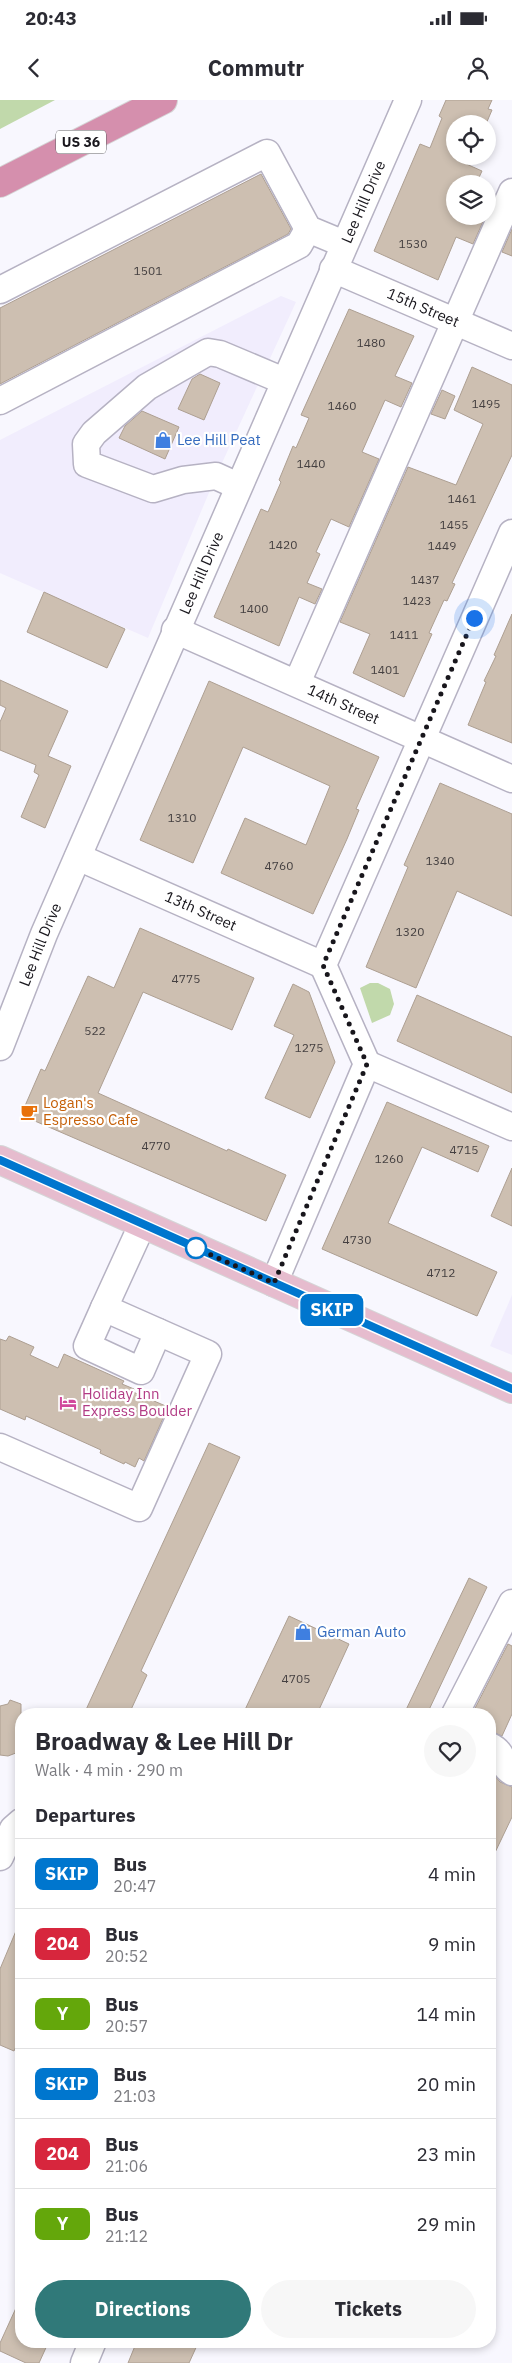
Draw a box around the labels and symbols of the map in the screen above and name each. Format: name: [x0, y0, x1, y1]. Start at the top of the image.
road number: US 36: [56, 131, 106, 154]
street label: Lee Hill Drive: [337, 157, 389, 246]
house number: 1530: [399, 236, 427, 251]
house number: 1501: [134, 263, 162, 278]
street label: 15th Street: [384, 283, 462, 331]
house number: 1480: [357, 335, 385, 350]
house number: 1495: [472, 396, 500, 411]
house number: 1460: [328, 398, 356, 413]
shop icon: Lee Hill Peat: [153, 430, 173, 450]
place label: Lee Hill Peat: [177, 430, 261, 449]
house number: 1440: [297, 456, 325, 471]
house number: 1461: [448, 491, 476, 506]
house number: 1455: [440, 517, 468, 532]
street label: Lee Hill Drive: [175, 529, 227, 617]
house number: 1420: [269, 537, 297, 552]
house number: 1449: [428, 538, 456, 553]
house number: 1437: [411, 572, 439, 587]
house number: 1423: [403, 593, 431, 608]
house number: 1400: [240, 601, 268, 616]
your location: [462, 606, 487, 631]
house number: 1411: [390, 627, 418, 642]
house number: 1401: [371, 662, 399, 677]
street label: 14th Street: [305, 680, 382, 728]
house number: 1310: [168, 810, 196, 825]
house number: 1340: [426, 853, 454, 868]
house number: 4760: [265, 858, 293, 873]
street label: 13th Street: [162, 886, 240, 935]
street label: Lee Hill Drive: [15, 900, 65, 989]
house number: 1320: [396, 924, 424, 939]
house number: 4775: [172, 971, 200, 986]
house number: 522: [84, 1023, 106, 1038]
house number: 1275: [295, 1040, 323, 1055]
place label: Logan's Espresso Cafe: [43, 1093, 138, 1129]
cafe icon: Logan's Espresso Cafe: [19, 1102, 39, 1122]
house number: 4770: [142, 1138, 170, 1153]
house number: 4715: [450, 1142, 478, 1157]
house number: 1260: [375, 1151, 403, 1166]
house number: 4730: [343, 1232, 371, 1247]
unlabelled marker: [185, 1237, 207, 1259]
house number: 4712: [427, 1265, 455, 1280]
line badge: SKIP: [297, 1294, 367, 1326]
place label: Holiday Inn Express Boulder: [82, 1384, 193, 1420]
hotel icon: Holiday Inn Express Boulder: [58, 1393, 78, 1413]
shop icon: German Auto: [293, 1622, 313, 1642]
place label: German Auto: [317, 1622, 406, 1641]
house number: 4705: [282, 1671, 310, 1686]

